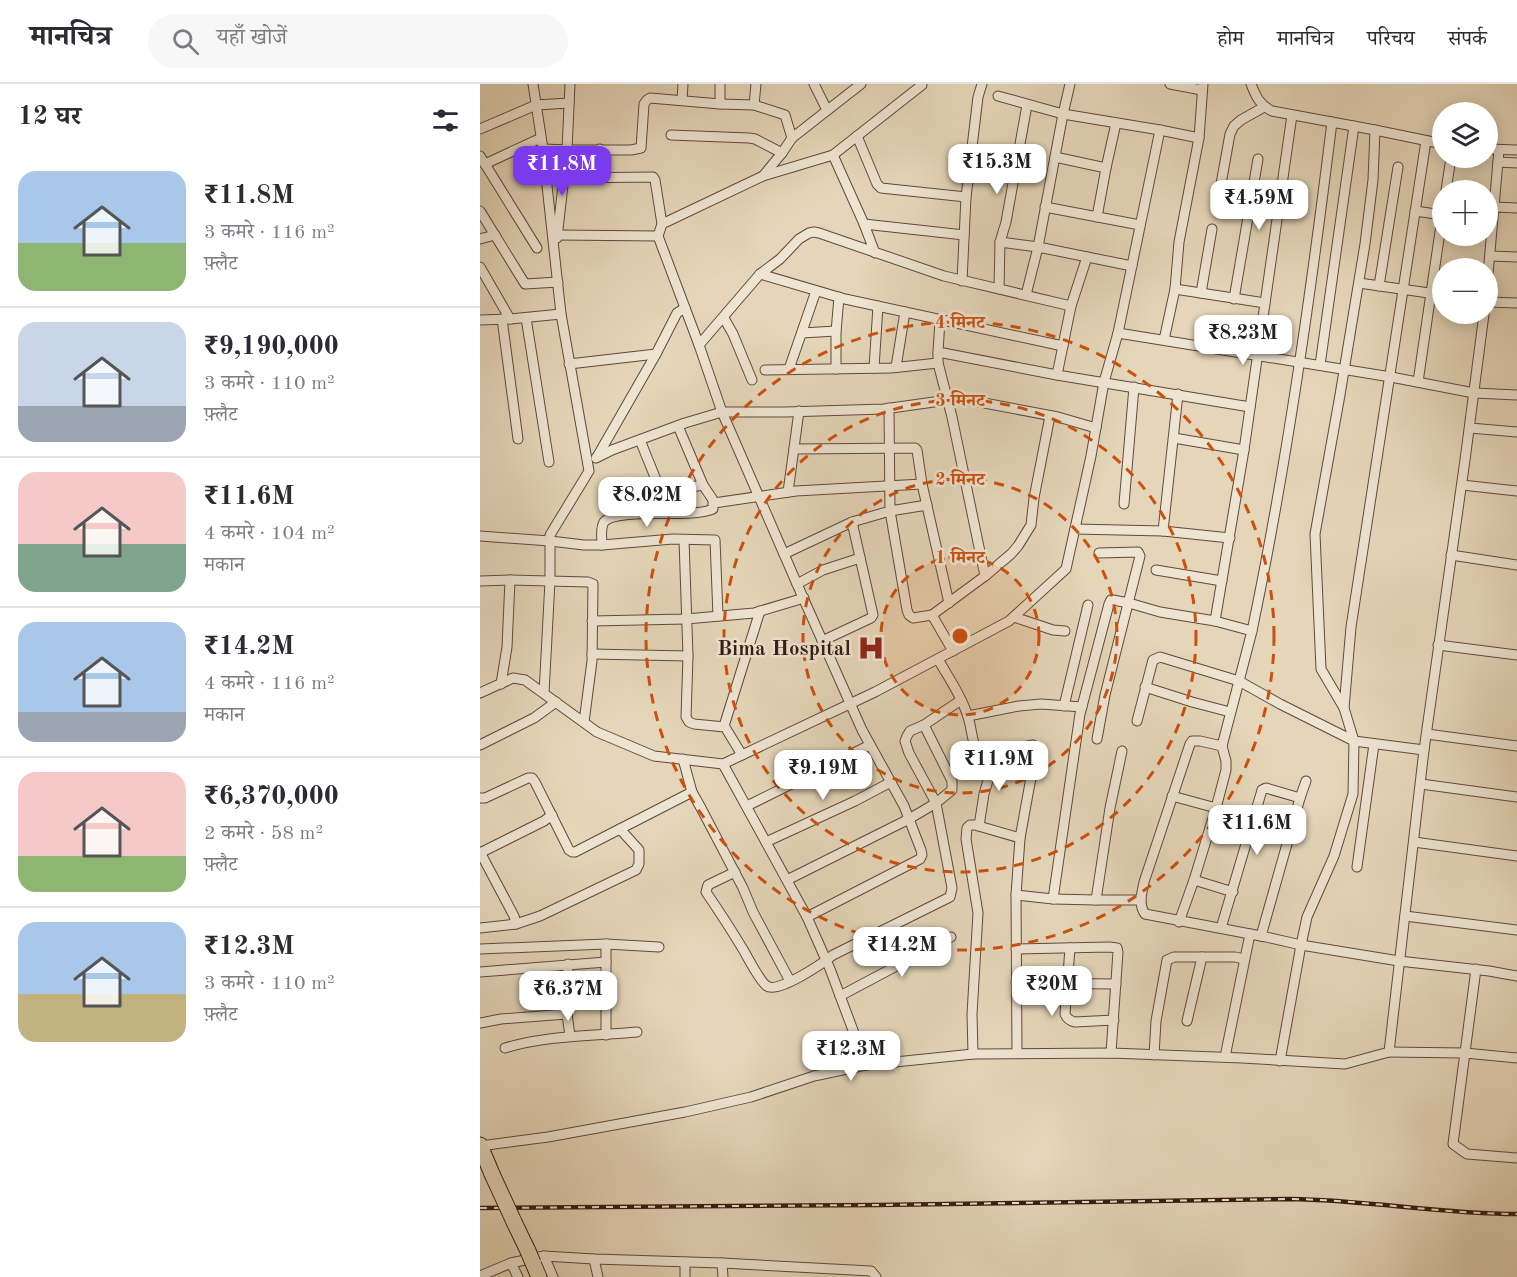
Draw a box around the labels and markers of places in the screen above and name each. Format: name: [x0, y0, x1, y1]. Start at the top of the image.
pin: ₹15.3M: [948, 144, 1046, 195]
pin: ₹11.8M: [513, 146, 611, 197]
pin: ₹4.59M: [1210, 180, 1308, 231]
pin: ₹8.23M: [1194, 315, 1292, 366]
pin: ₹8.02M: [598, 477, 696, 528]
centre of rings: [950, 626, 970, 646]
hospital icon: Bima Hospital: [856, 633, 886, 663]
place label: Bima Hospital: [717, 639, 851, 660]
pin: ₹11.9M: [950, 741, 1048, 792]
pin: ₹9.19M: [774, 750, 872, 801]
pin: ₹11.6M: [1208, 805, 1306, 856]
pin: ₹14.2M: [853, 927, 951, 978]
pin: ₹20M: [1016, 966, 1088, 1017]
pin: ₹6.37M: [519, 971, 617, 1022]
pin: ₹12.3M: [802, 1031, 900, 1082]

